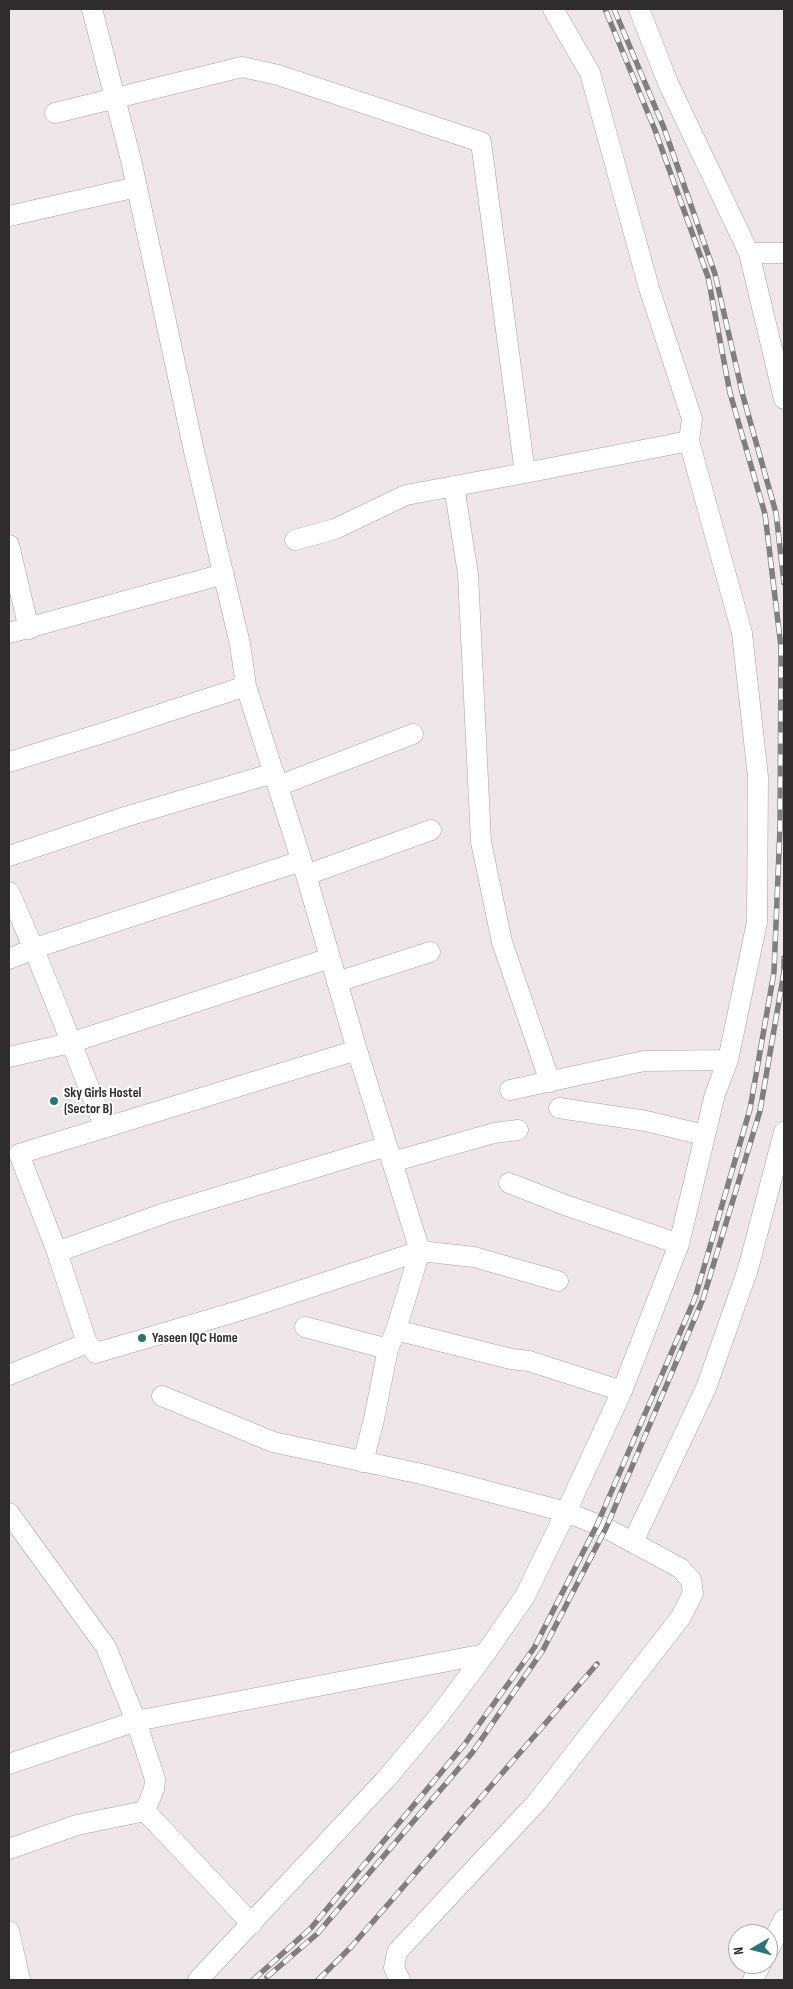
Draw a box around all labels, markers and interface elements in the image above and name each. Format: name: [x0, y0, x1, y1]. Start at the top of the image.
place label: Sky Girls Hostel (Sector B): [64, 1085, 141, 1118]
marker: Sky Girls Hostel (Sector B): [48, 1095, 60, 1107]
place label: Yaseen IQC Home: [152, 1330, 238, 1346]
marker: Yaseen IQC Home: [136, 1332, 148, 1344]
north arrow: [728, 1924, 778, 1974]
text: N: [730, 1946, 748, 1956]

